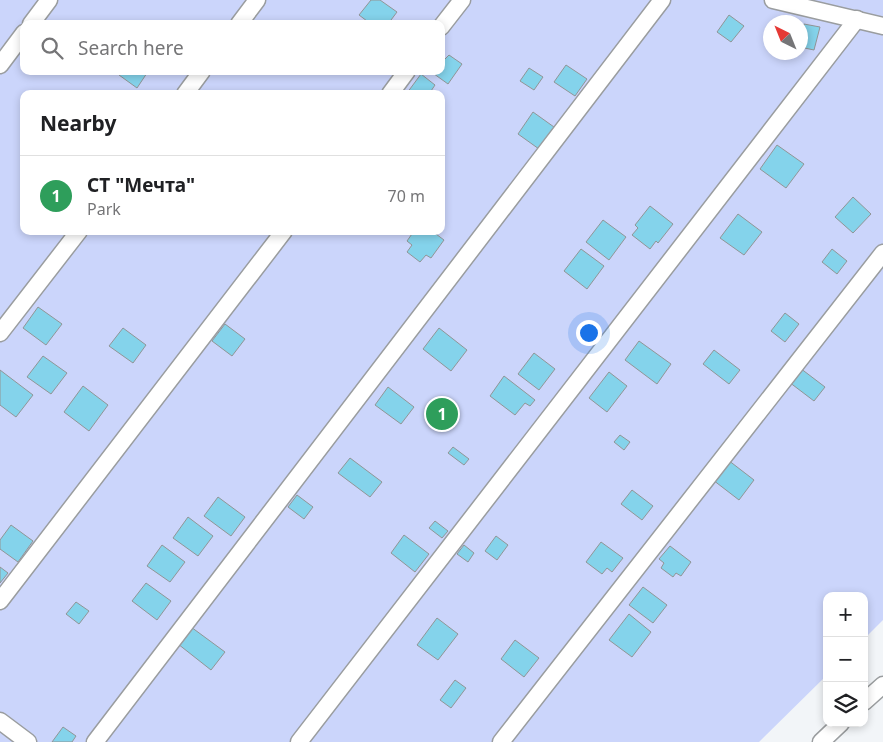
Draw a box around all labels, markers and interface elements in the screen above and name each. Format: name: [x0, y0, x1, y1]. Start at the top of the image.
north arrow: [763, 15, 808, 60]
search box: [20, 20, 445, 75]
icon: search: [38, 34, 66, 62]
text: Search here: [78, 35, 184, 61]
text: Nearby: [40, 109, 116, 137]
text: СТ "Мечта": [87, 172, 195, 198]
text: 1: [51, 185, 61, 207]
text: 70 m: [388, 185, 425, 207]
text: Park: [87, 198, 121, 220]
your location: [576, 320, 602, 346]
pin: 1: [426, 395, 458, 433]
map controls: [823, 592, 868, 727]
button: +: [823, 592, 868, 637]
button: −: [823, 637, 868, 682]
button: layers: [823, 682, 868, 727]

